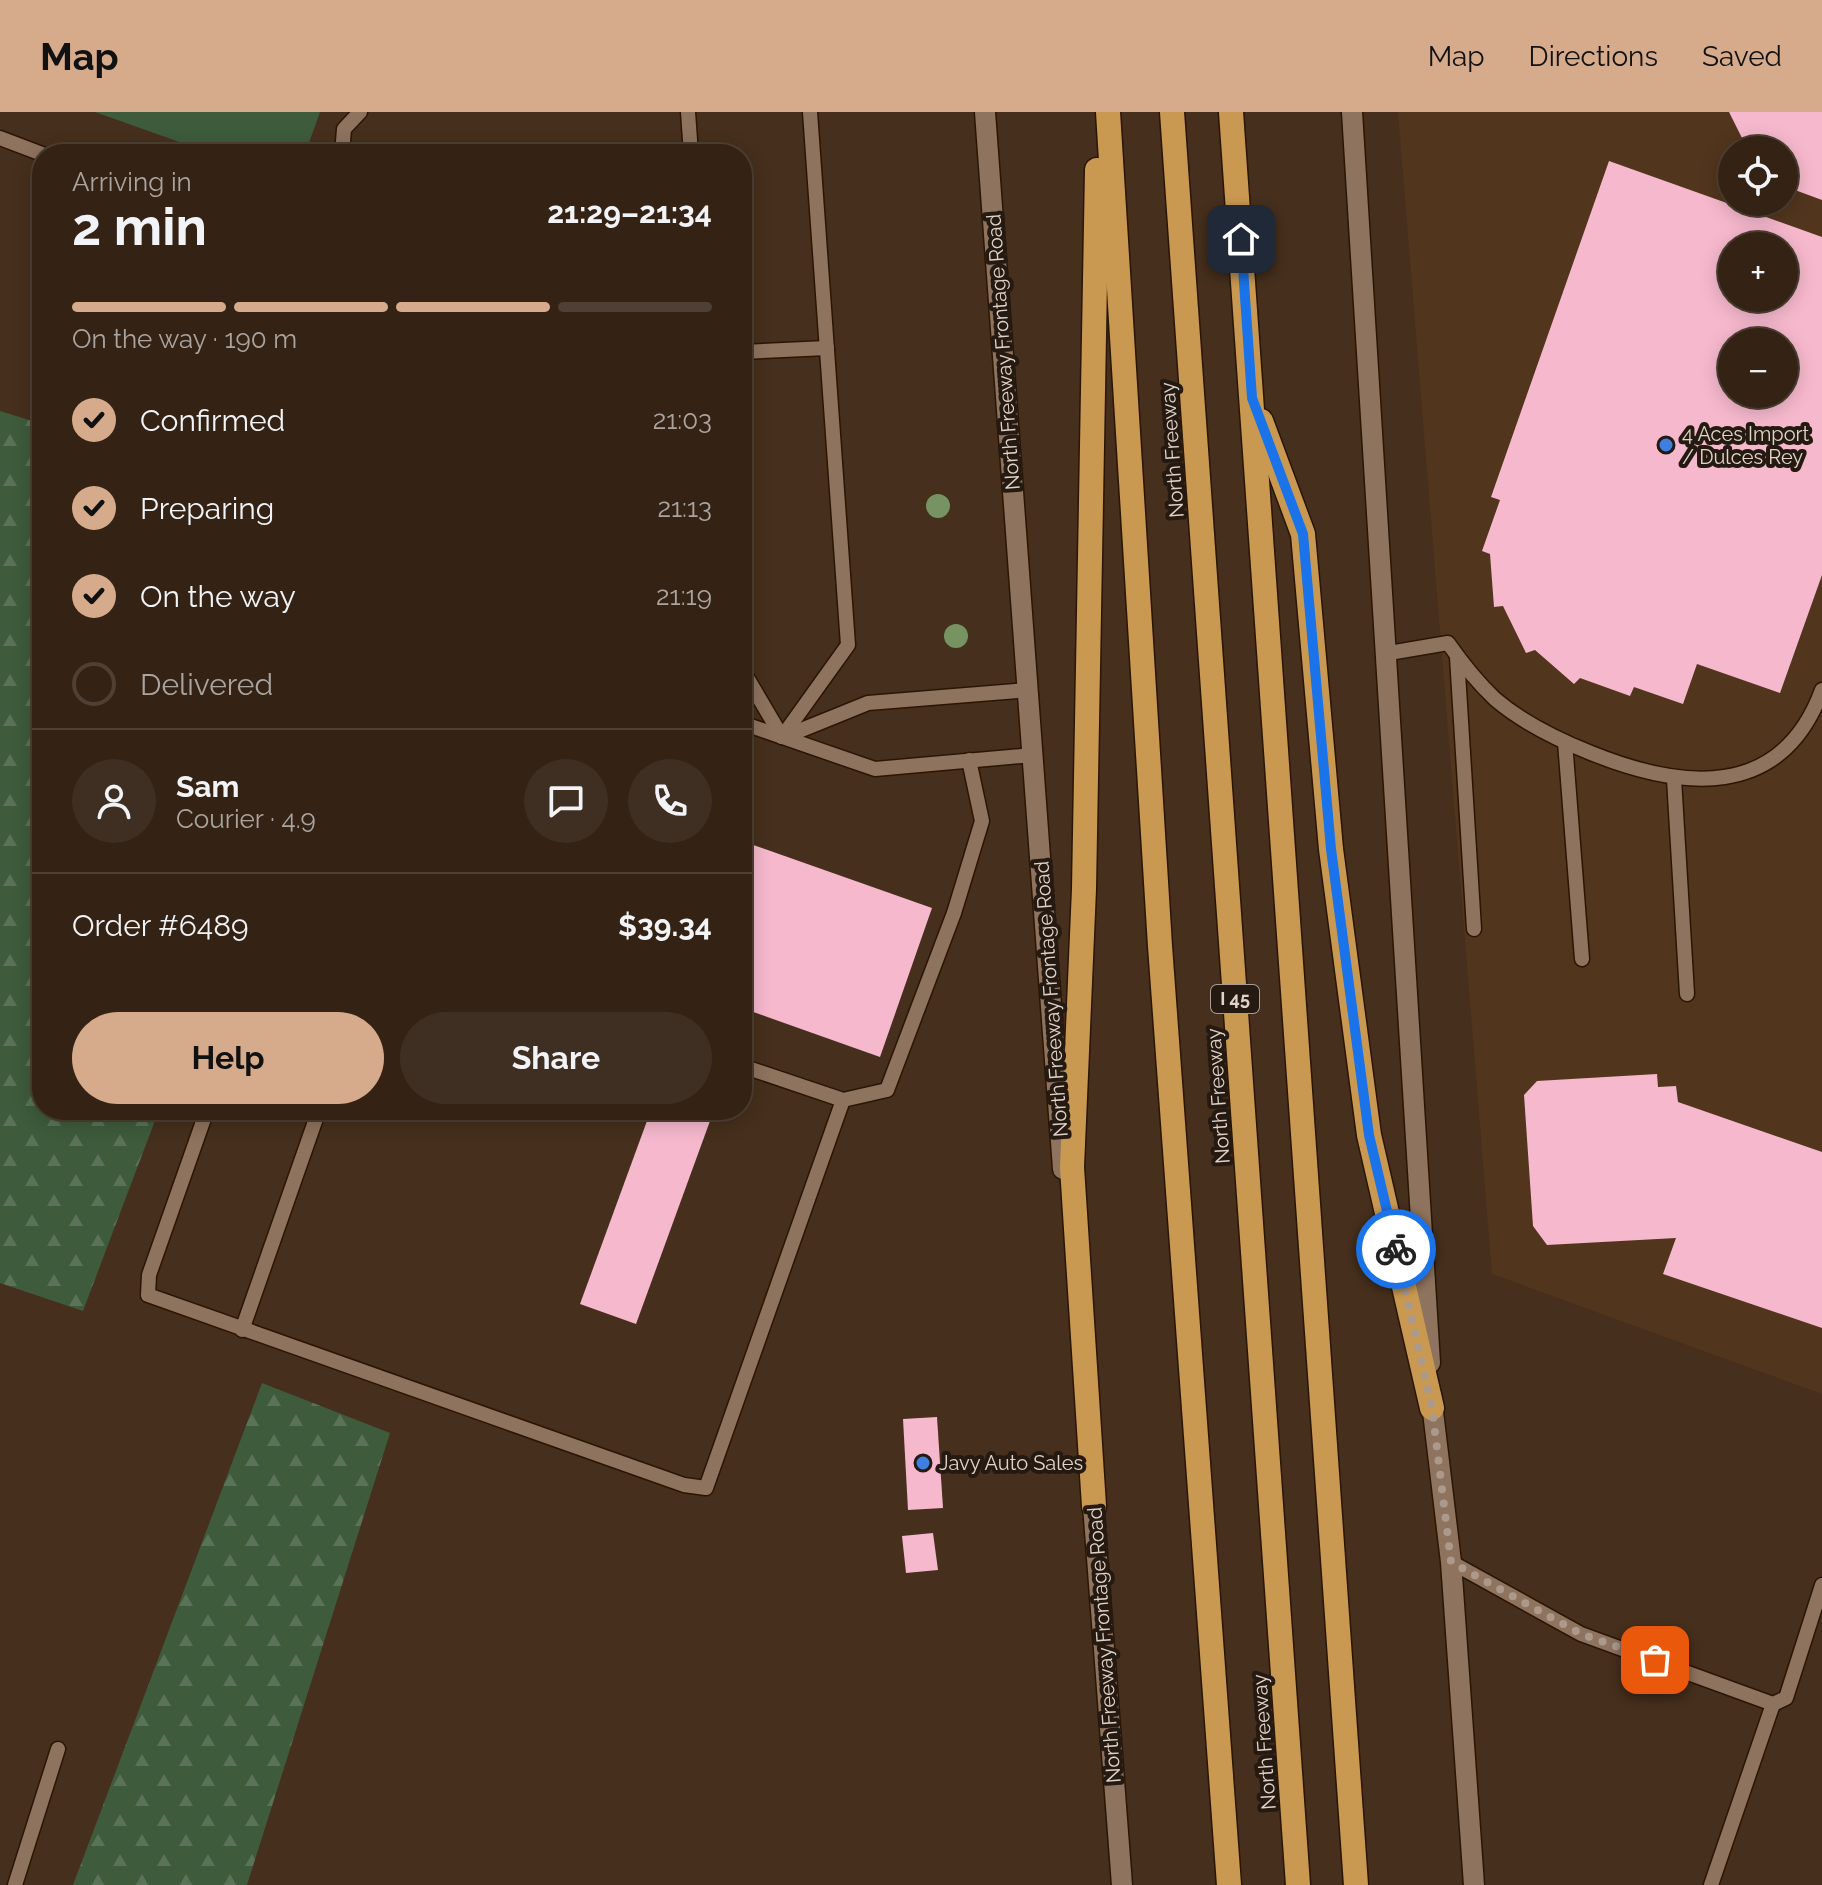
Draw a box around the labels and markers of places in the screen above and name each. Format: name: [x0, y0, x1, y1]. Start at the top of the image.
pin: [1207, 205, 1275, 273]
place label: 4 Aces Import / Dulces Rey: [1682, 422, 1810, 469]
marker: 4 Aces Import / Dulces Rey: [1657, 436, 1675, 454]
place label: Javy Auto Sales: [939, 1451, 1083, 1475]
marker: Javy Auto Sales: [914, 1454, 932, 1472]
pin: [1621, 1626, 1689, 1694]

